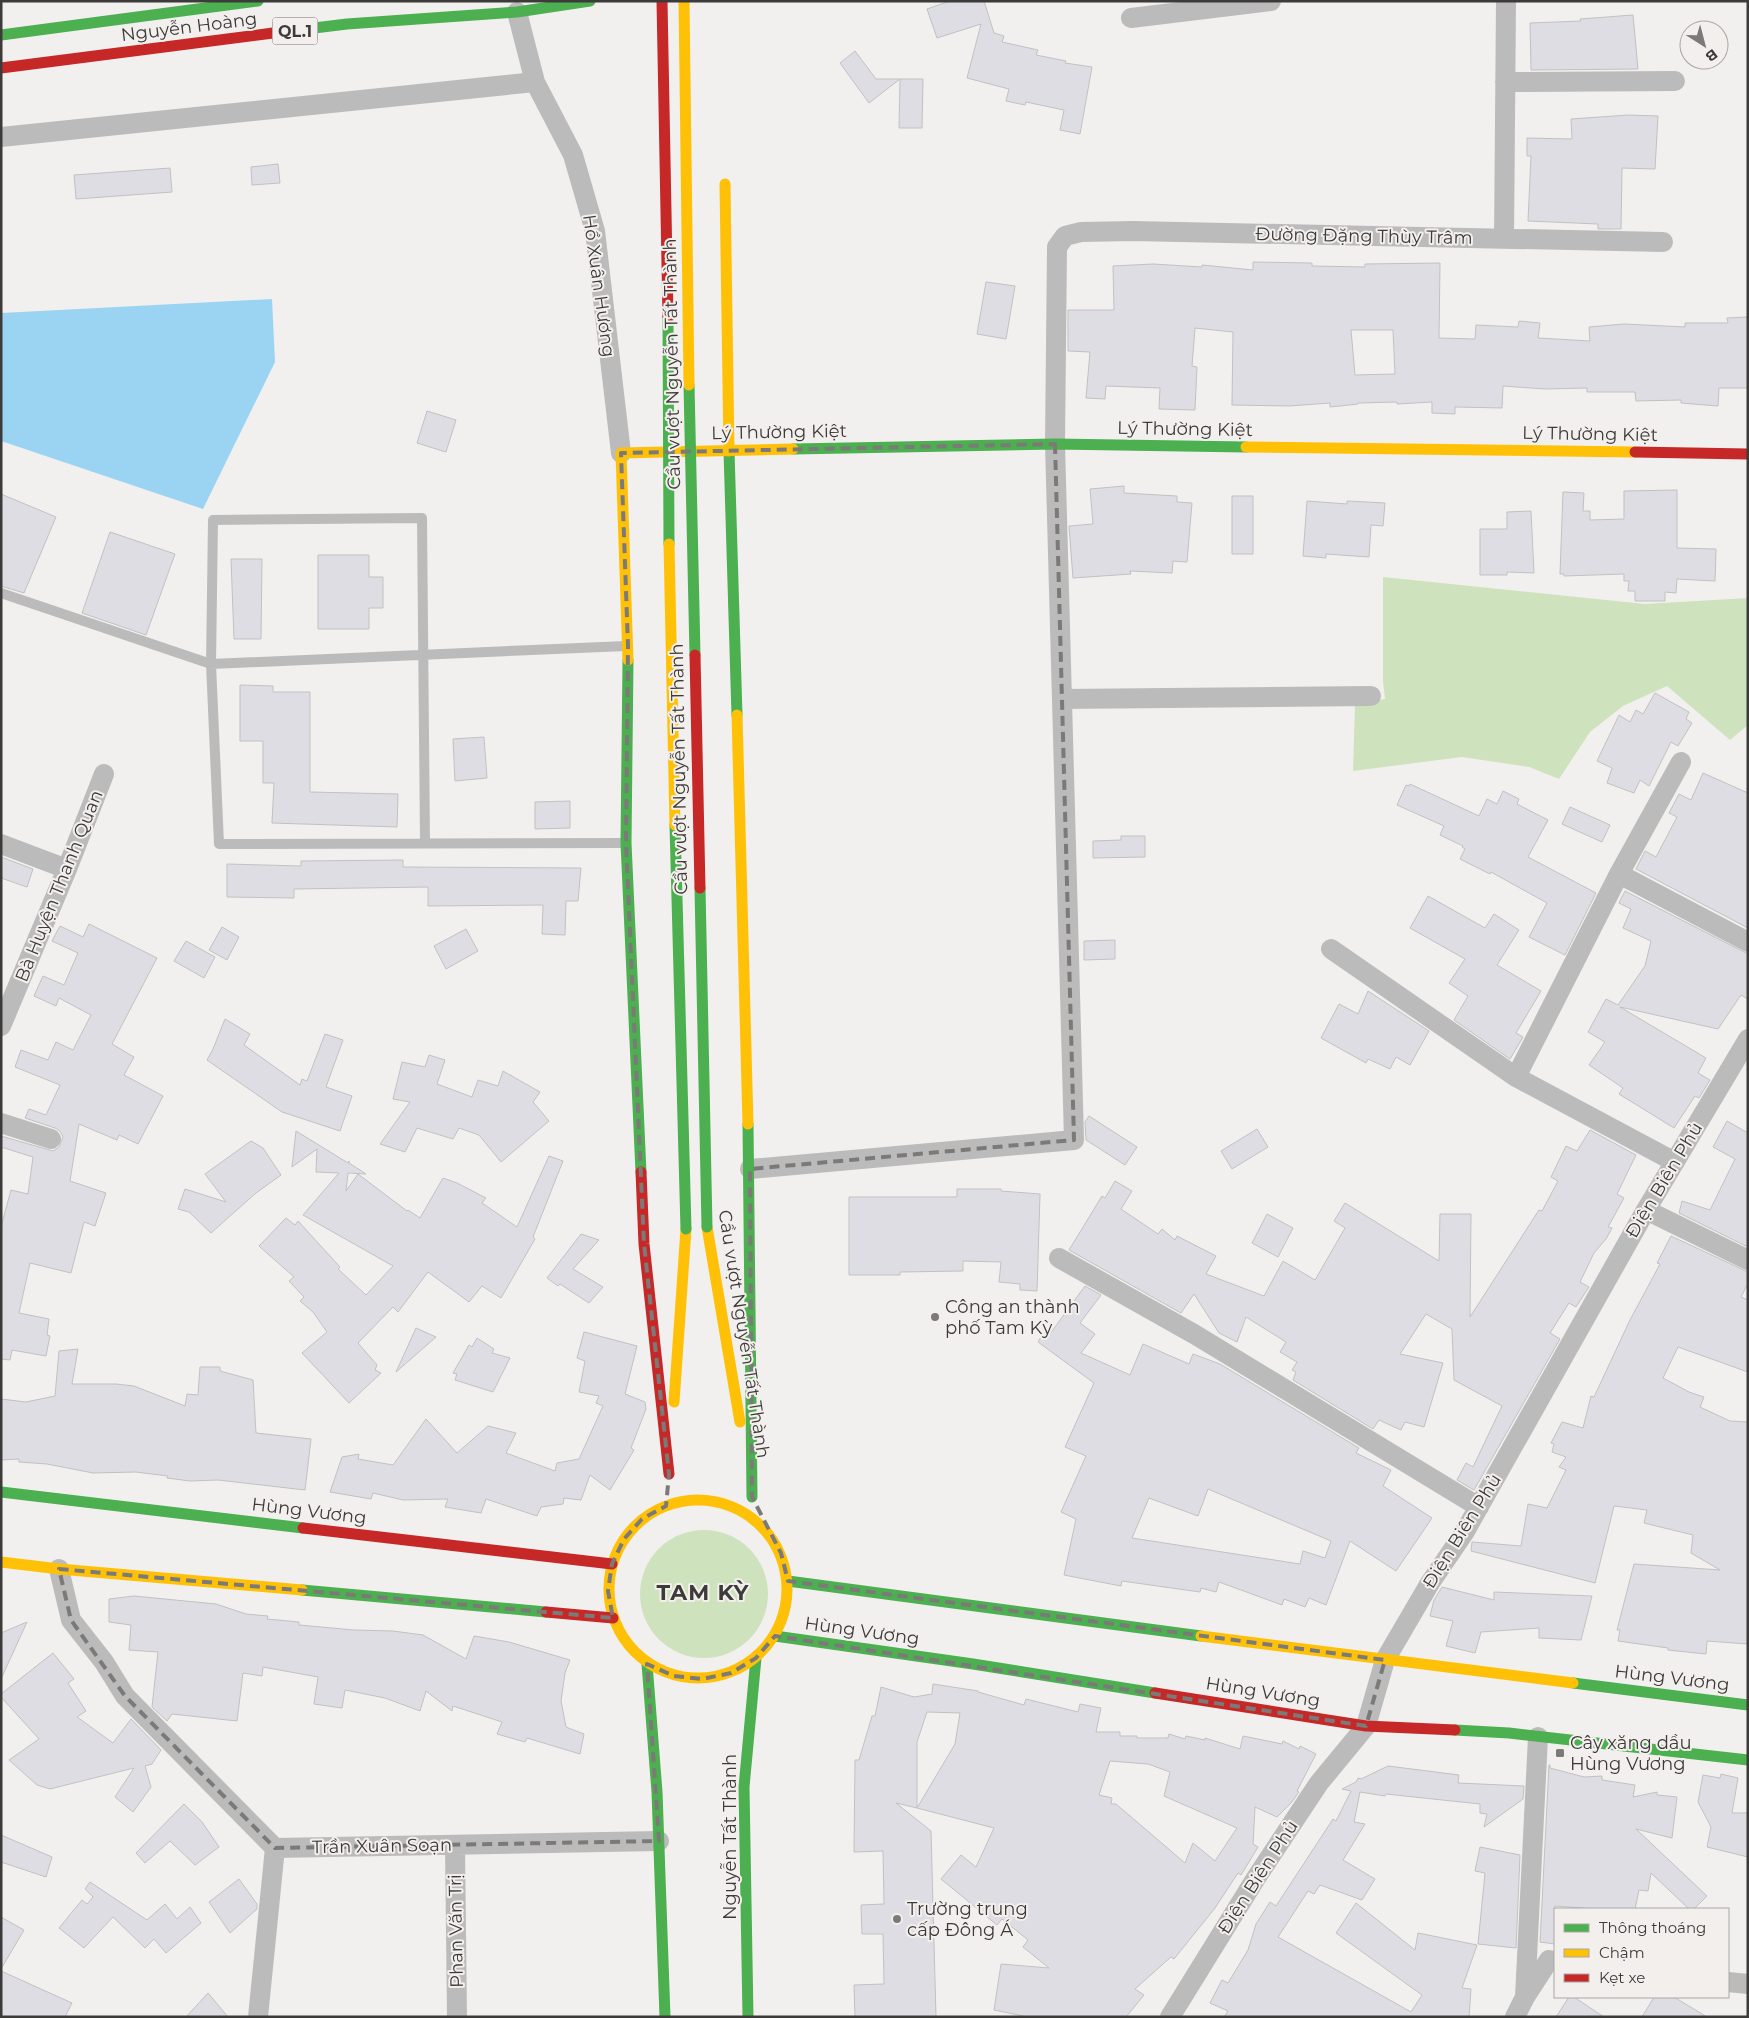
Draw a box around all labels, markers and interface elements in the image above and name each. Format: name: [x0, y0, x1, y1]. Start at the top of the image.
street label: Nguyễn Hoàng: [120, 8, 258, 46]
road number: QL.1: [272, 18, 318, 44]
north arrow: [1679, 20, 1729, 70]
text: B: [1702, 45, 1721, 66]
street label: Hồ Xuân Hương: [578, 213, 620, 359]
street label: Đường Đặng Thùy Trâm: [1255, 223, 1473, 249]
street label: Cầu vượt Nguyễn Tất Thành: [659, 238, 685, 490]
street label: Lý Thường Kiệt: [1117, 417, 1253, 441]
street label: Lý Thường Kiệt: [711, 420, 847, 444]
street label: Lý Thường Kiệt: [1522, 422, 1658, 446]
street label: Cầu vượt Nguyễn Tất Thành: [666, 643, 692, 895]
street label: Bà Huyện Thanh Quan: [10, 787, 108, 985]
street label: Điện Biên Phủ: [1621, 1118, 1707, 1242]
street label: Cầu vượt Nguyễn Tất Thành: [713, 1208, 775, 1460]
place label: Công an thành phố Tam Kỳ: [945, 1296, 1080, 1339]
marker: Công an thành phố Tam Kỳ: [929, 1311, 941, 1323]
street label: Điện Biên Phủ: [1418, 1470, 1506, 1592]
street label: Hùng Vương: [250, 1493, 368, 1529]
district label: TAM KỲ: [657, 1579, 750, 1606]
street label: Hùng Vương: [803, 1612, 921, 1650]
street label: Hùng Vương: [1613, 1660, 1731, 1696]
street label: Hùng Vương: [1204, 1672, 1322, 1712]
place label: Cây xăng dầu Hùng Vương: [1570, 1732, 1692, 1775]
marker: Cây xăng dầu Hùng Vương: [1554, 1747, 1566, 1759]
street label: Nguyễn Tất Thành: [719, 1754, 741, 1920]
street label: Điện Biên Phủ: [1213, 1816, 1303, 1938]
street label: Trần Xuân Soạn: [312, 1834, 452, 1858]
street label: Phan Văn Trị: [444, 1874, 468, 1988]
place label: Trường trung cấp Đông Á: [907, 1898, 1028, 1941]
legend: [1554, 1908, 1729, 1998]
marker: Trường trung cấp Đông Á: [891, 1913, 903, 1925]
text: Thông thoáng: [1599, 1918, 1706, 1937]
text: Chậm: [1599, 1943, 1645, 1962]
text: Kẹt xe: [1599, 1968, 1645, 1987]

